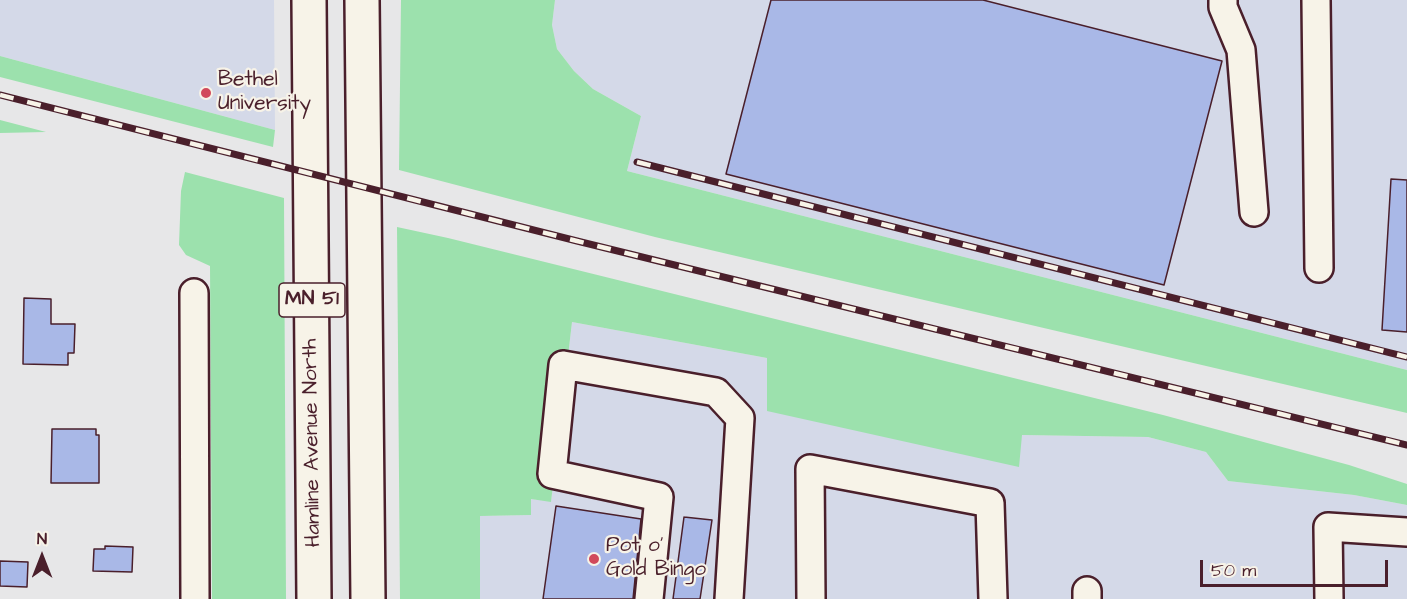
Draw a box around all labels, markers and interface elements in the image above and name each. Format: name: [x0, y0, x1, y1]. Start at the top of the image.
place label: Bethel University: [218, 68, 311, 118]
marker: Bethel University: [199, 86, 213, 100]
road number: MN 51: [279, 283, 345, 317]
street label: Hamline Avenue North: [299, 339, 327, 547]
north arrow: [12, 527, 72, 587]
text: N: [37, 528, 47, 550]
place label: Pot o' Gold Bingo: [606, 534, 706, 584]
scale bar: [1203, 548, 1390, 586]
marker: Pot o' Gold Bingo: [587, 552, 601, 566]
text: 50 m: [1211, 558, 1256, 583]

